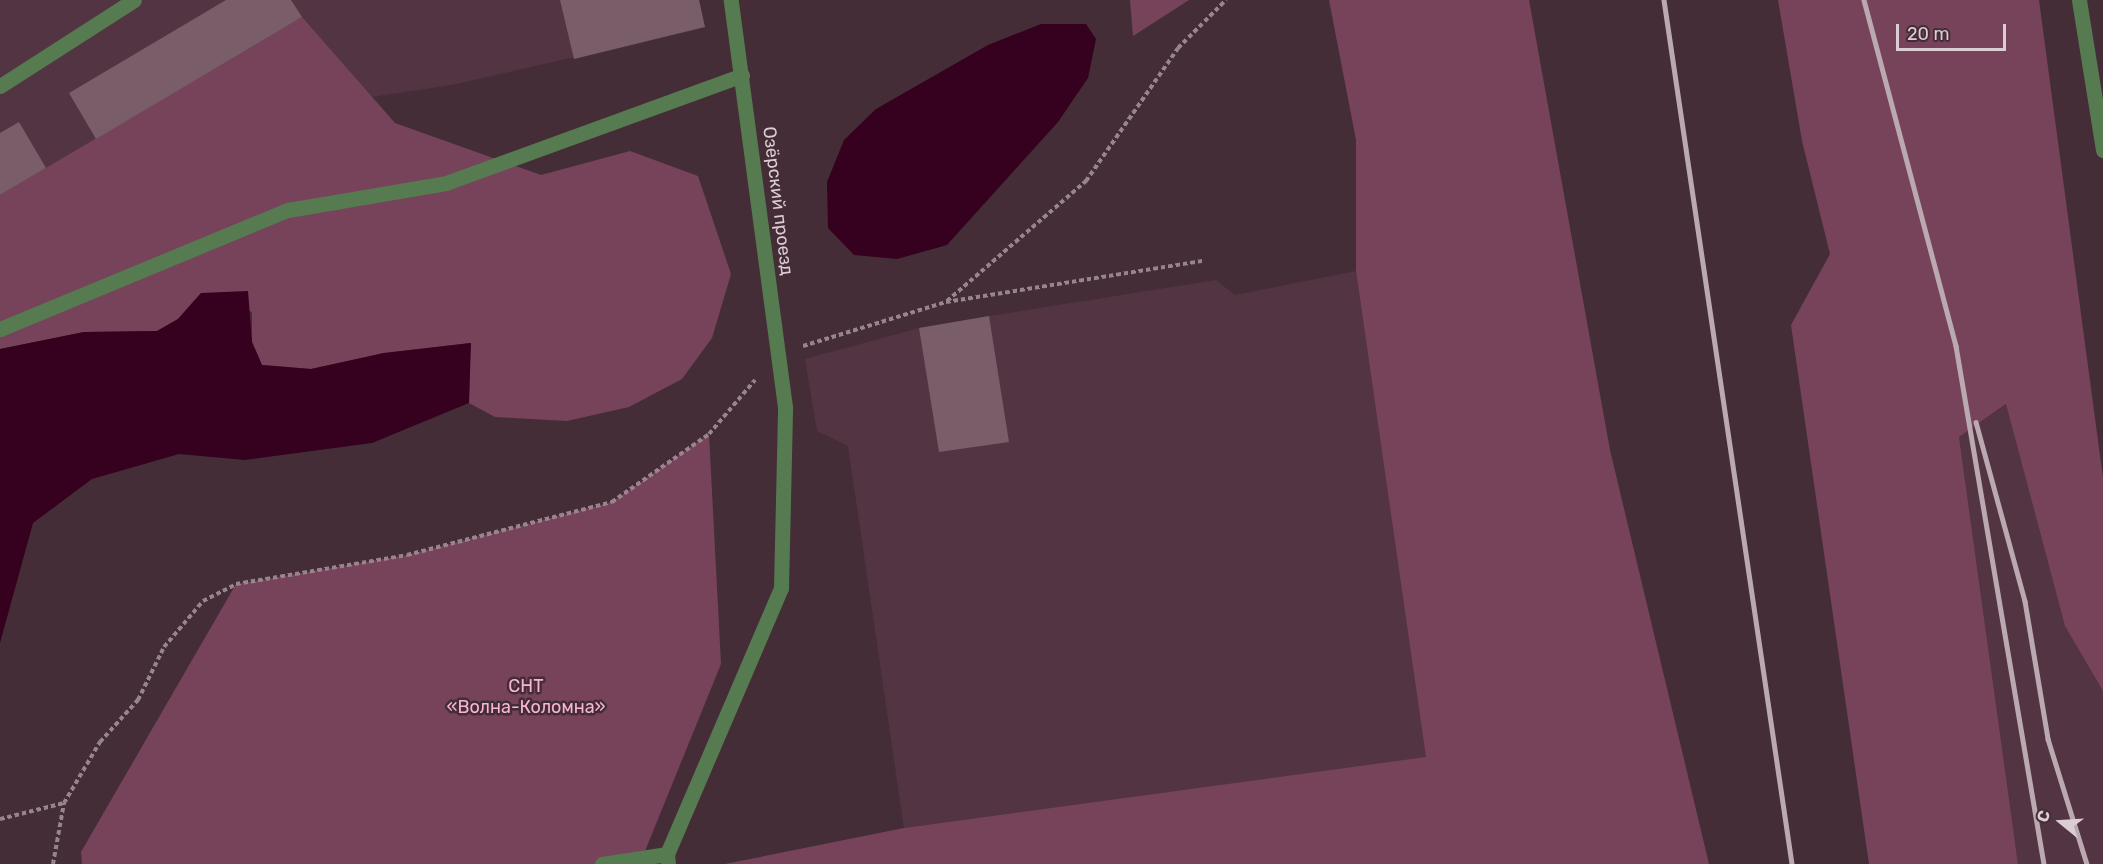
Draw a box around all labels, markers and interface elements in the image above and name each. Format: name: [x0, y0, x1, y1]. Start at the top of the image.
scale bar: [1899, 12, 2008, 50]
text: 20 m: [1907, 23, 1949, 45]
street label: Озёрский проезд: [758, 125, 798, 277]
park label: СНТ «Волна-Коломна»: [446, 676, 606, 718]
north arrow: [2031, 792, 2091, 852]
text: С: [2033, 808, 2054, 825]

